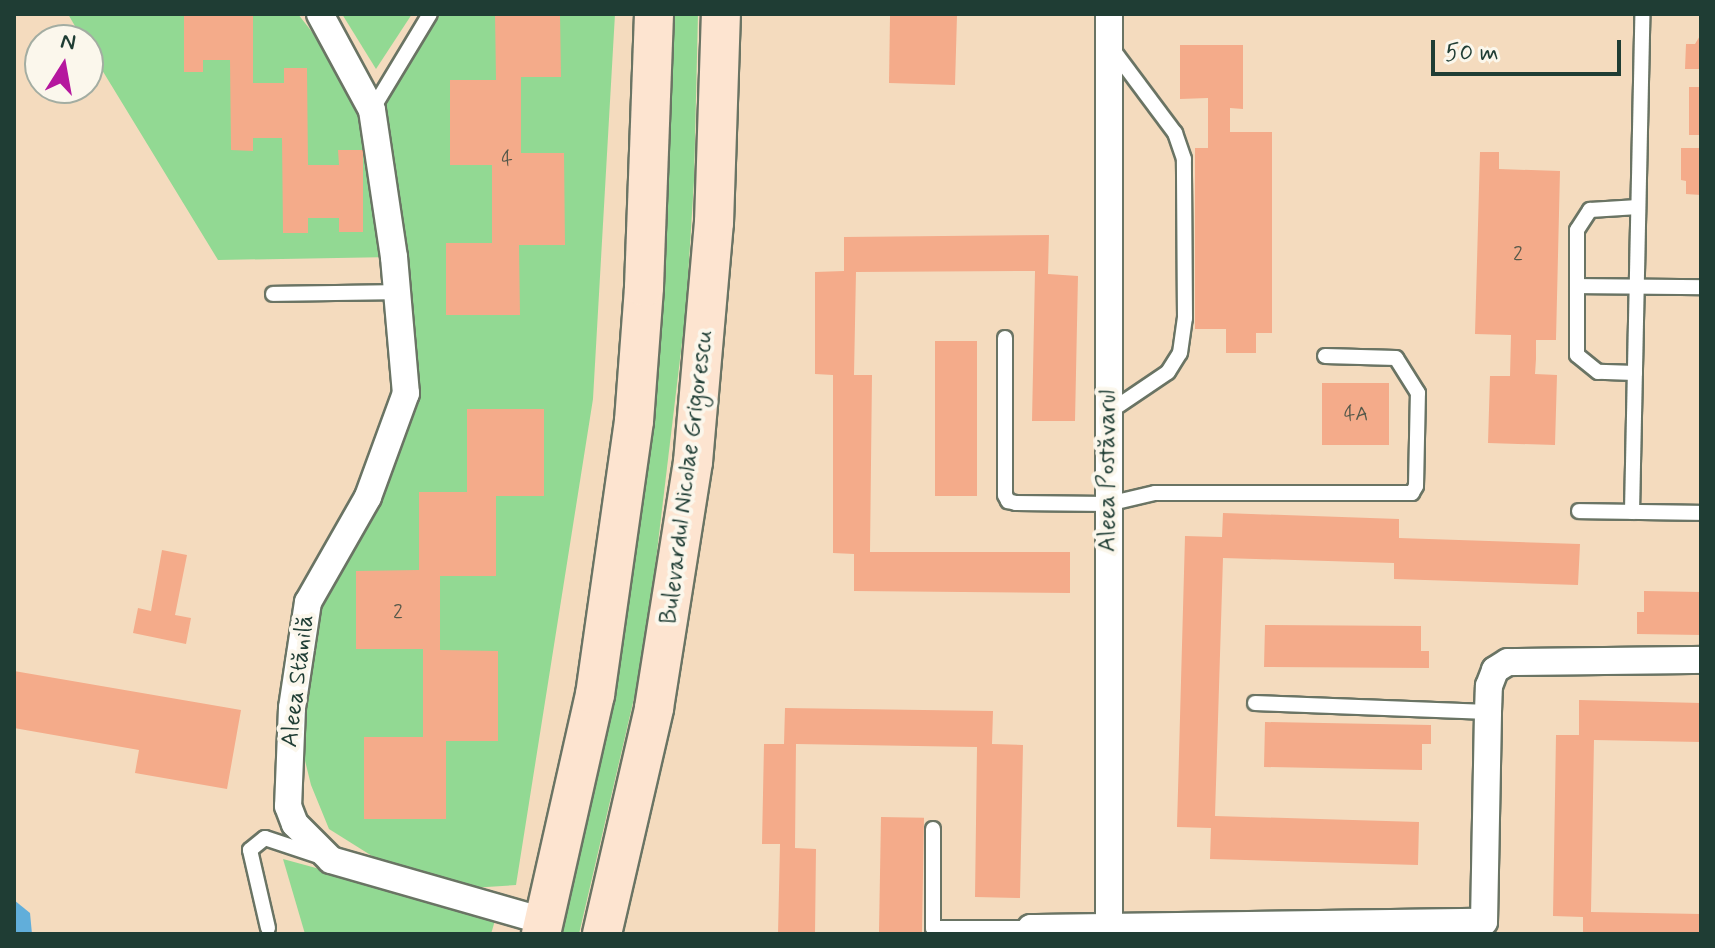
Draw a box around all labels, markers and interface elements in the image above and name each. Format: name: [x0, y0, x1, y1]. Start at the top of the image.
north arrow: [24, 24, 104, 104]
scale bar: [1435, 24, 1625, 74]
text: N: [58, 27, 78, 58]
text: 50 m: [1445, 38, 1499, 69]
house number: 4: [501, 147, 513, 171]
house number: 2: [1513, 242, 1523, 266]
street label: Bulevardul Nicolae Grigorescu: [655, 329, 719, 625]
street label: Aleea Postăvarul: [1094, 391, 1122, 551]
house number: 4A: [1344, 402, 1368, 426]
house number: 2: [393, 600, 403, 624]
street label: Aleea Stănilă: [276, 613, 320, 749]

